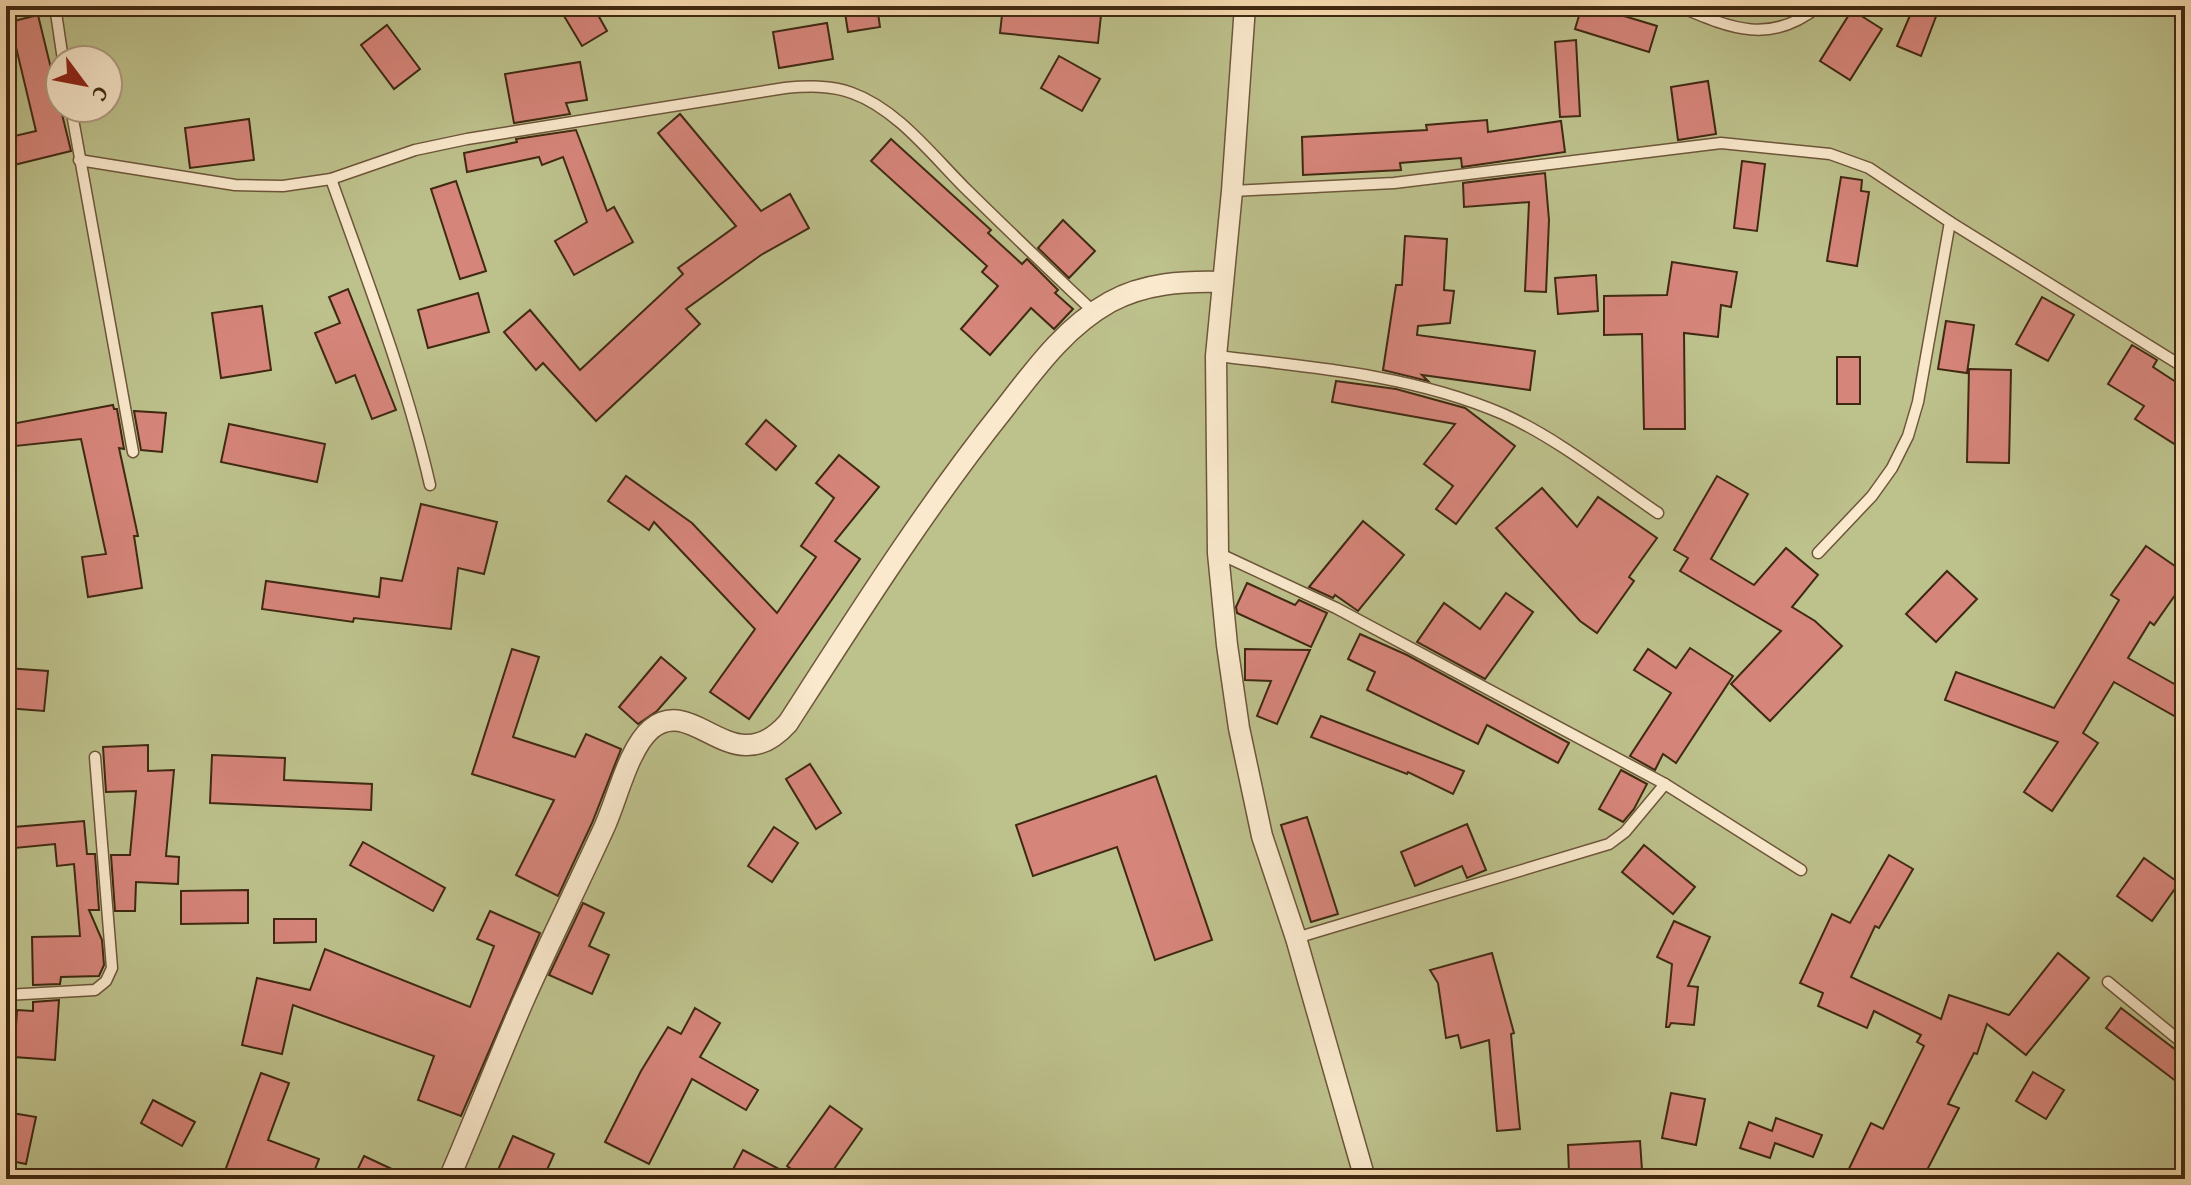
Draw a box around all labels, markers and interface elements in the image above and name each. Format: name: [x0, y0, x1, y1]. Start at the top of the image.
north arrow: [44, 44, 124, 124]
text: С: [84, 81, 118, 108]

